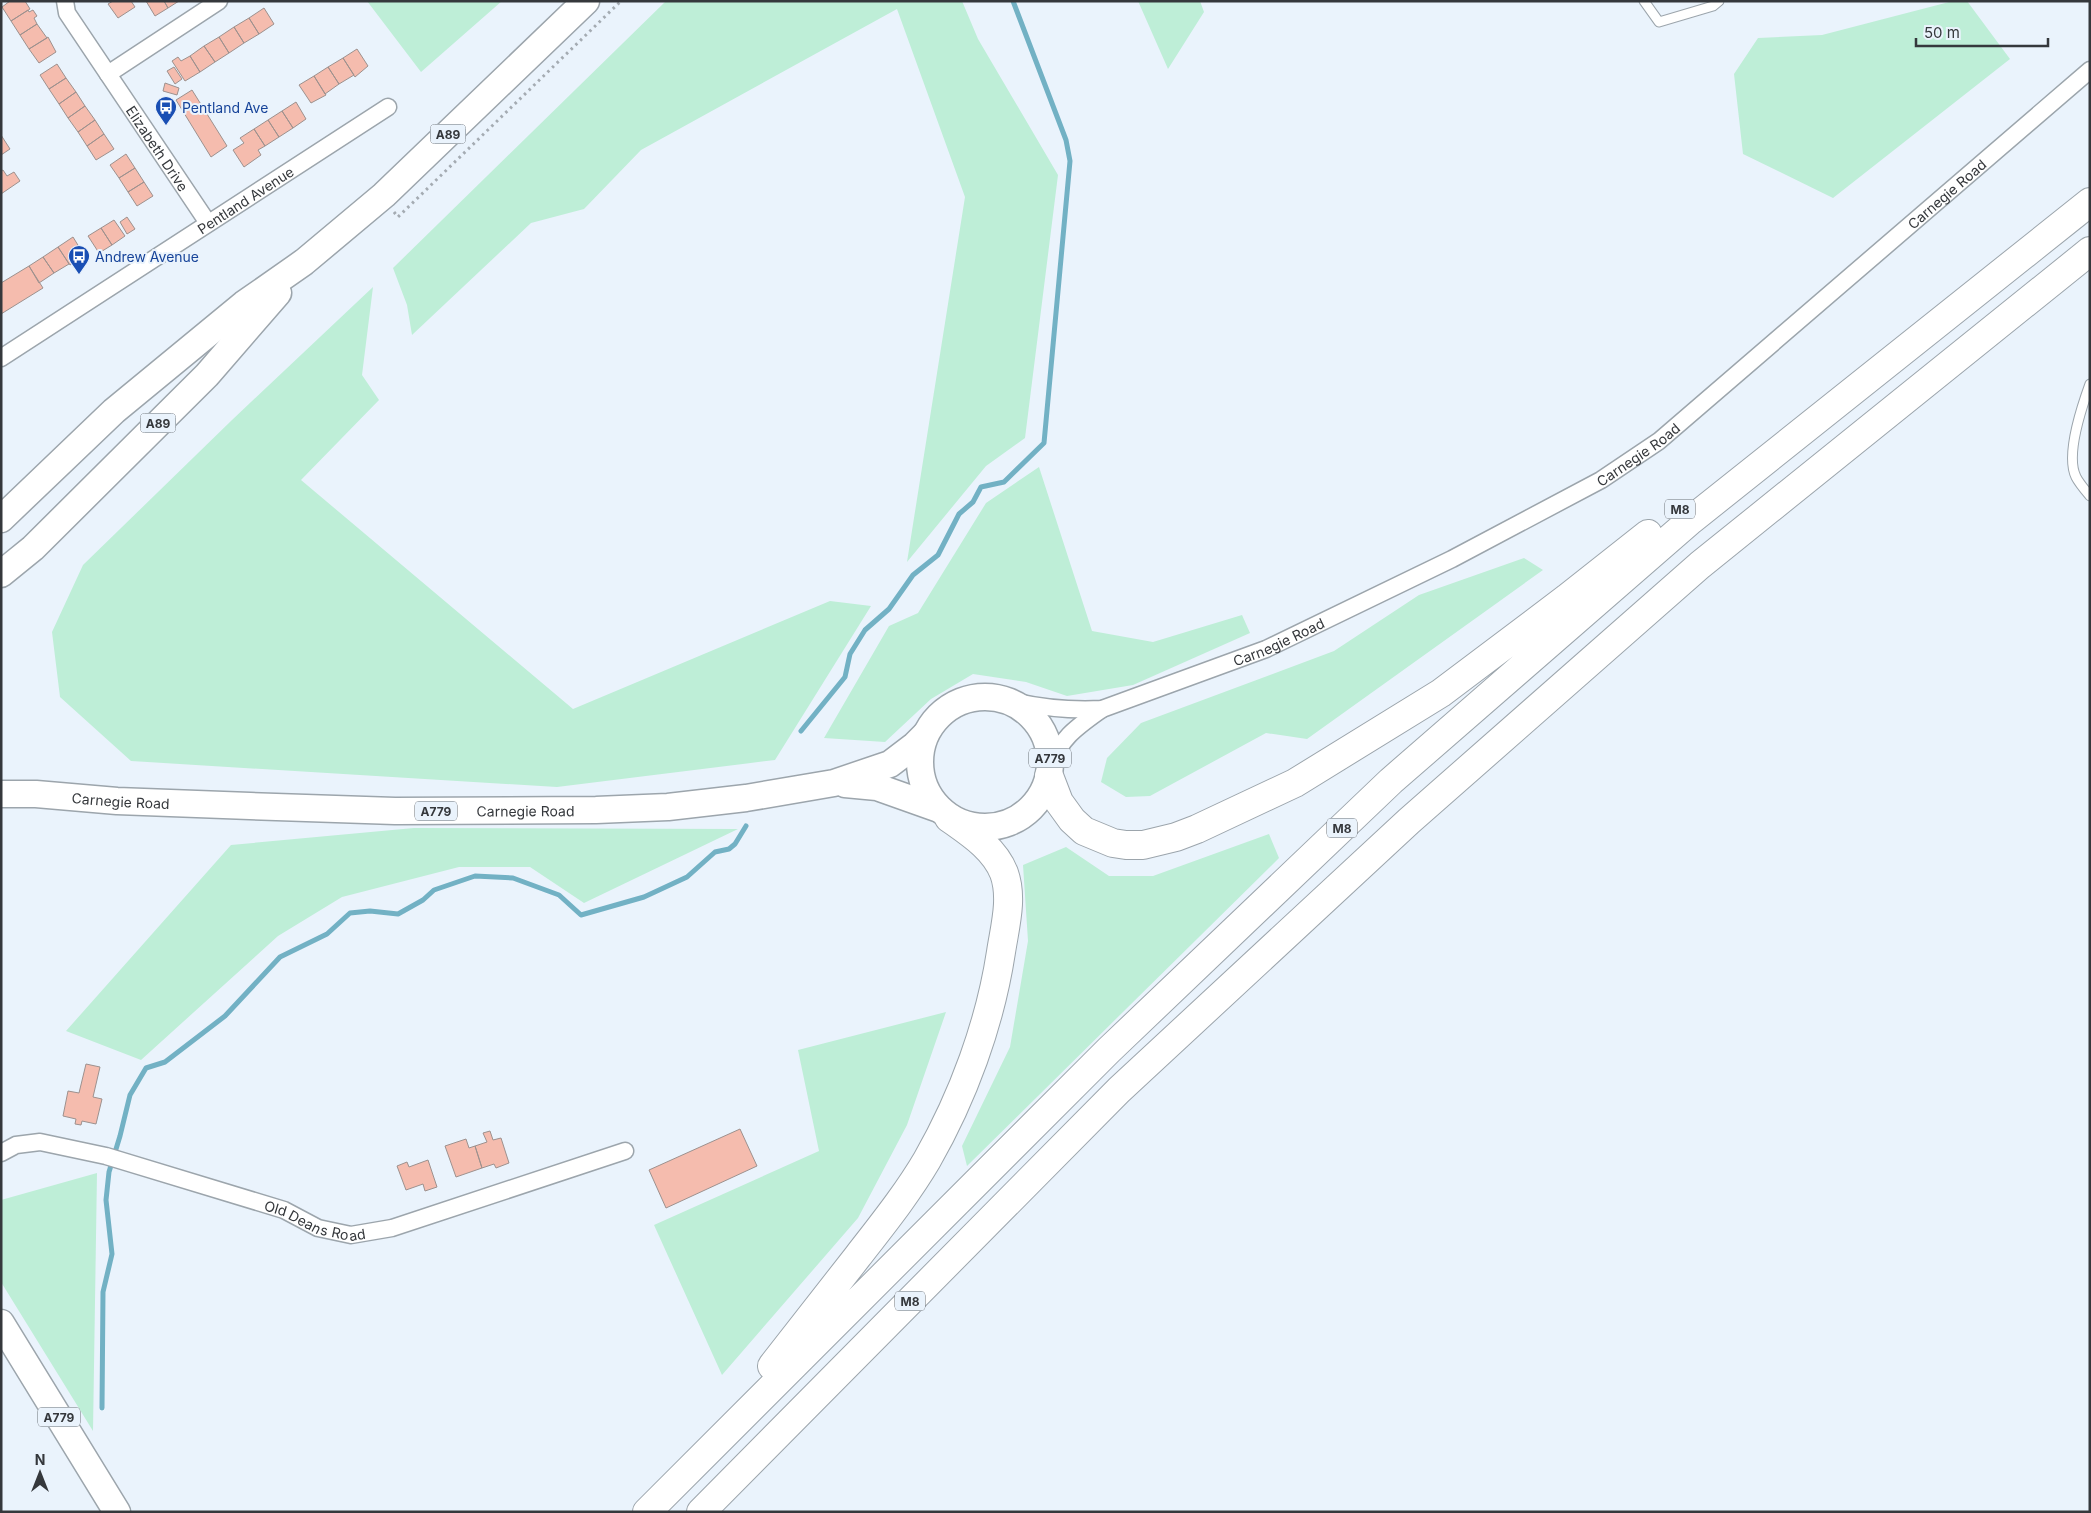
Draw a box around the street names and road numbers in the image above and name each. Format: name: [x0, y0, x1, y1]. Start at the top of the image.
street label: Elizabeth Drive: [123, 102, 192, 194]
road number: A89: [430, 125, 466, 144]
street label: Carnegie Road: [1904, 155, 1989, 232]
street label: Pentland Avenue: [194, 162, 296, 237]
road number: A89: [140, 413, 176, 432]
street label: Carnegie Road: [1593, 419, 1683, 489]
road number: M8: [1665, 499, 1695, 518]
street label: Carnegie Road: [1231, 614, 1327, 669]
road number: A779: [1029, 748, 1071, 768]
street label: Carnegie Road: [71, 789, 170, 811]
road number: A779: [415, 801, 457, 820]
street label: Carnegie Road: [476, 802, 575, 819]
road number: M8: [1327, 818, 1357, 838]
street label: Old Deans Road: [263, 1196, 367, 1244]
road number: M8: [895, 1292, 925, 1310]
road number: A779: [38, 1408, 80, 1426]

